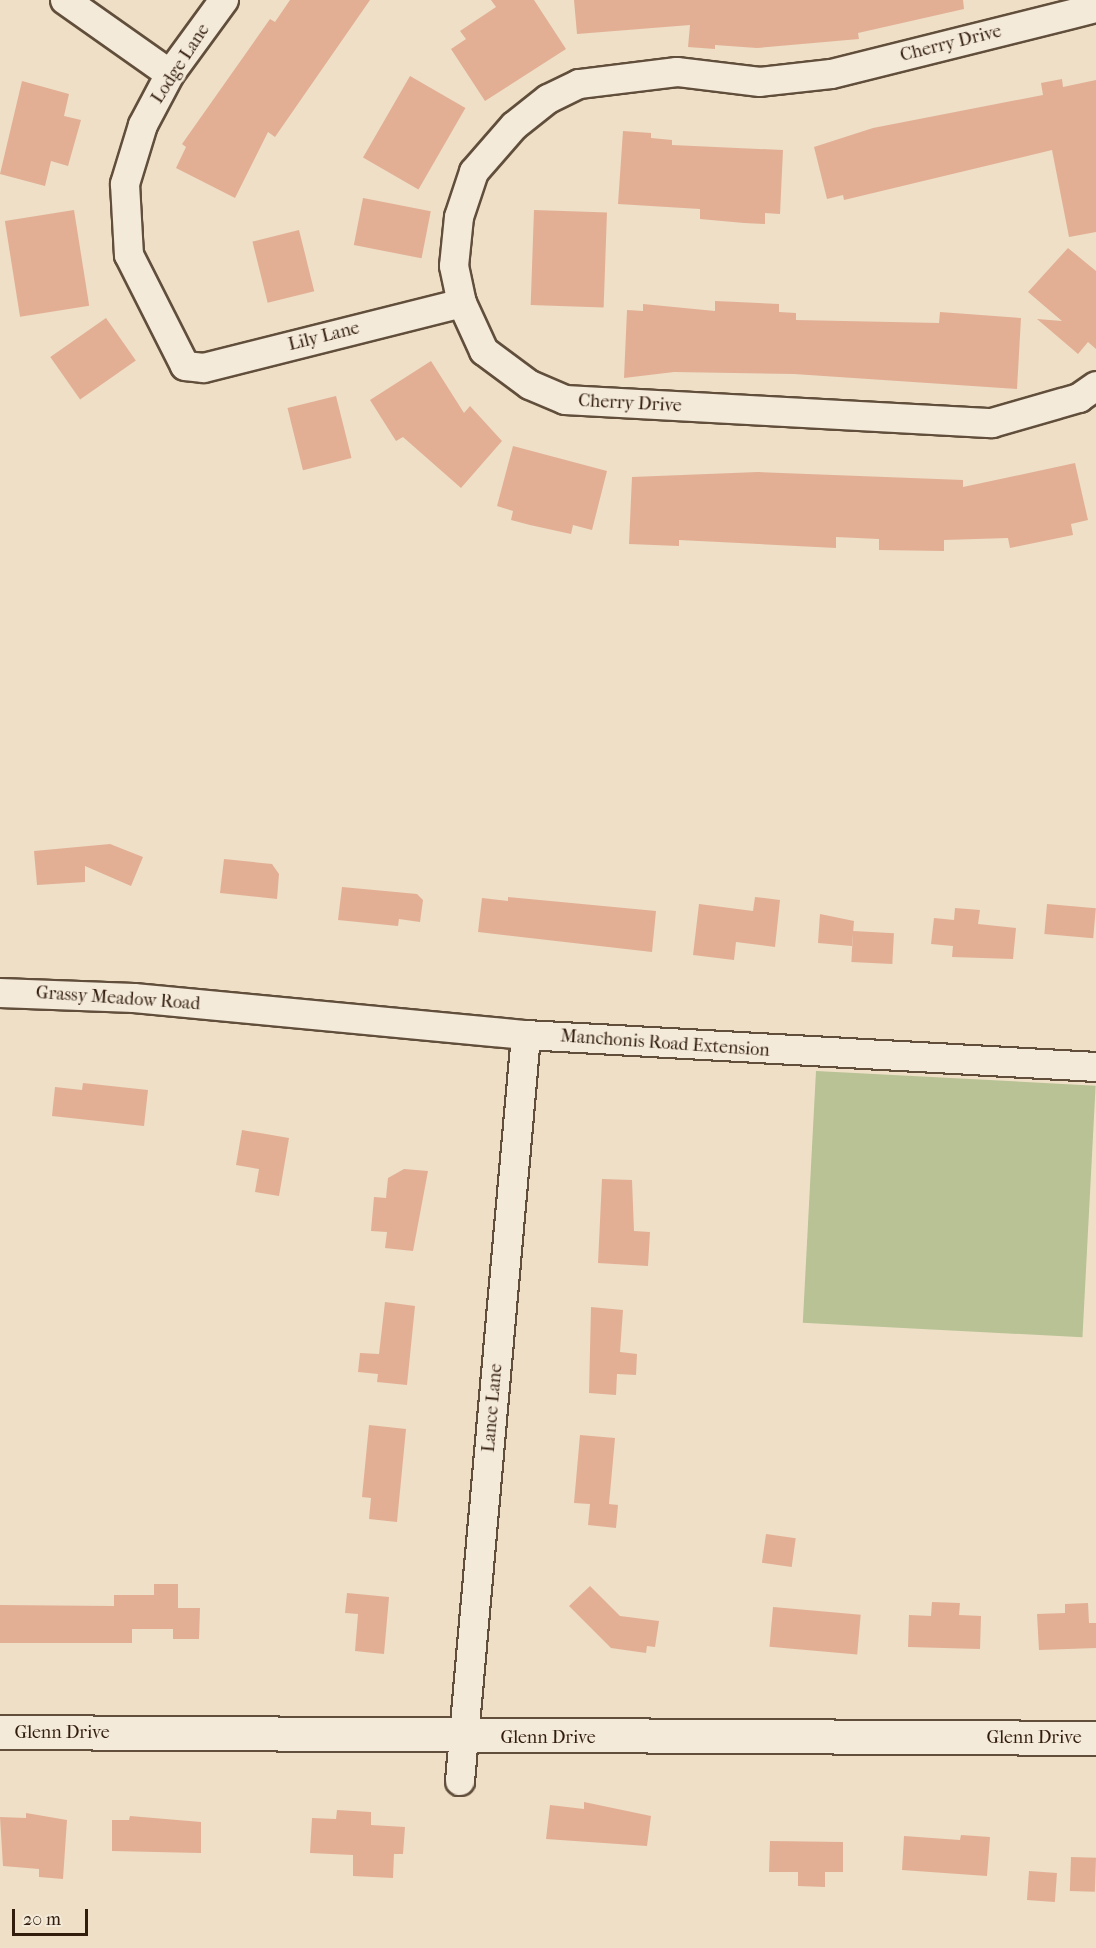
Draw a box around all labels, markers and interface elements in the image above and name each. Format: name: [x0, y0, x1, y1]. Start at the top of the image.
street label: Lodge Lane: [147, 20, 215, 108]
street label: Cherry Drive: [898, 21, 1004, 67]
street label: Lily Lane: [286, 318, 362, 356]
street label: Cherry Drive: [578, 390, 682, 418]
street label: Grassy Meadow Road: [35, 982, 201, 1016]
street label: Manchonis Road Extension: [560, 1026, 770, 1062]
street label: Lance Lane: [478, 1363, 508, 1453]
street label: Glenn Drive: [14, 1722, 110, 1744]
street label: Glenn Drive: [500, 1727, 596, 1749]
street label: Glenn Drive: [986, 1727, 1082, 1749]
scale bar: [15, 1897, 92, 1935]
text: 20 m: [23, 1909, 61, 1930]

